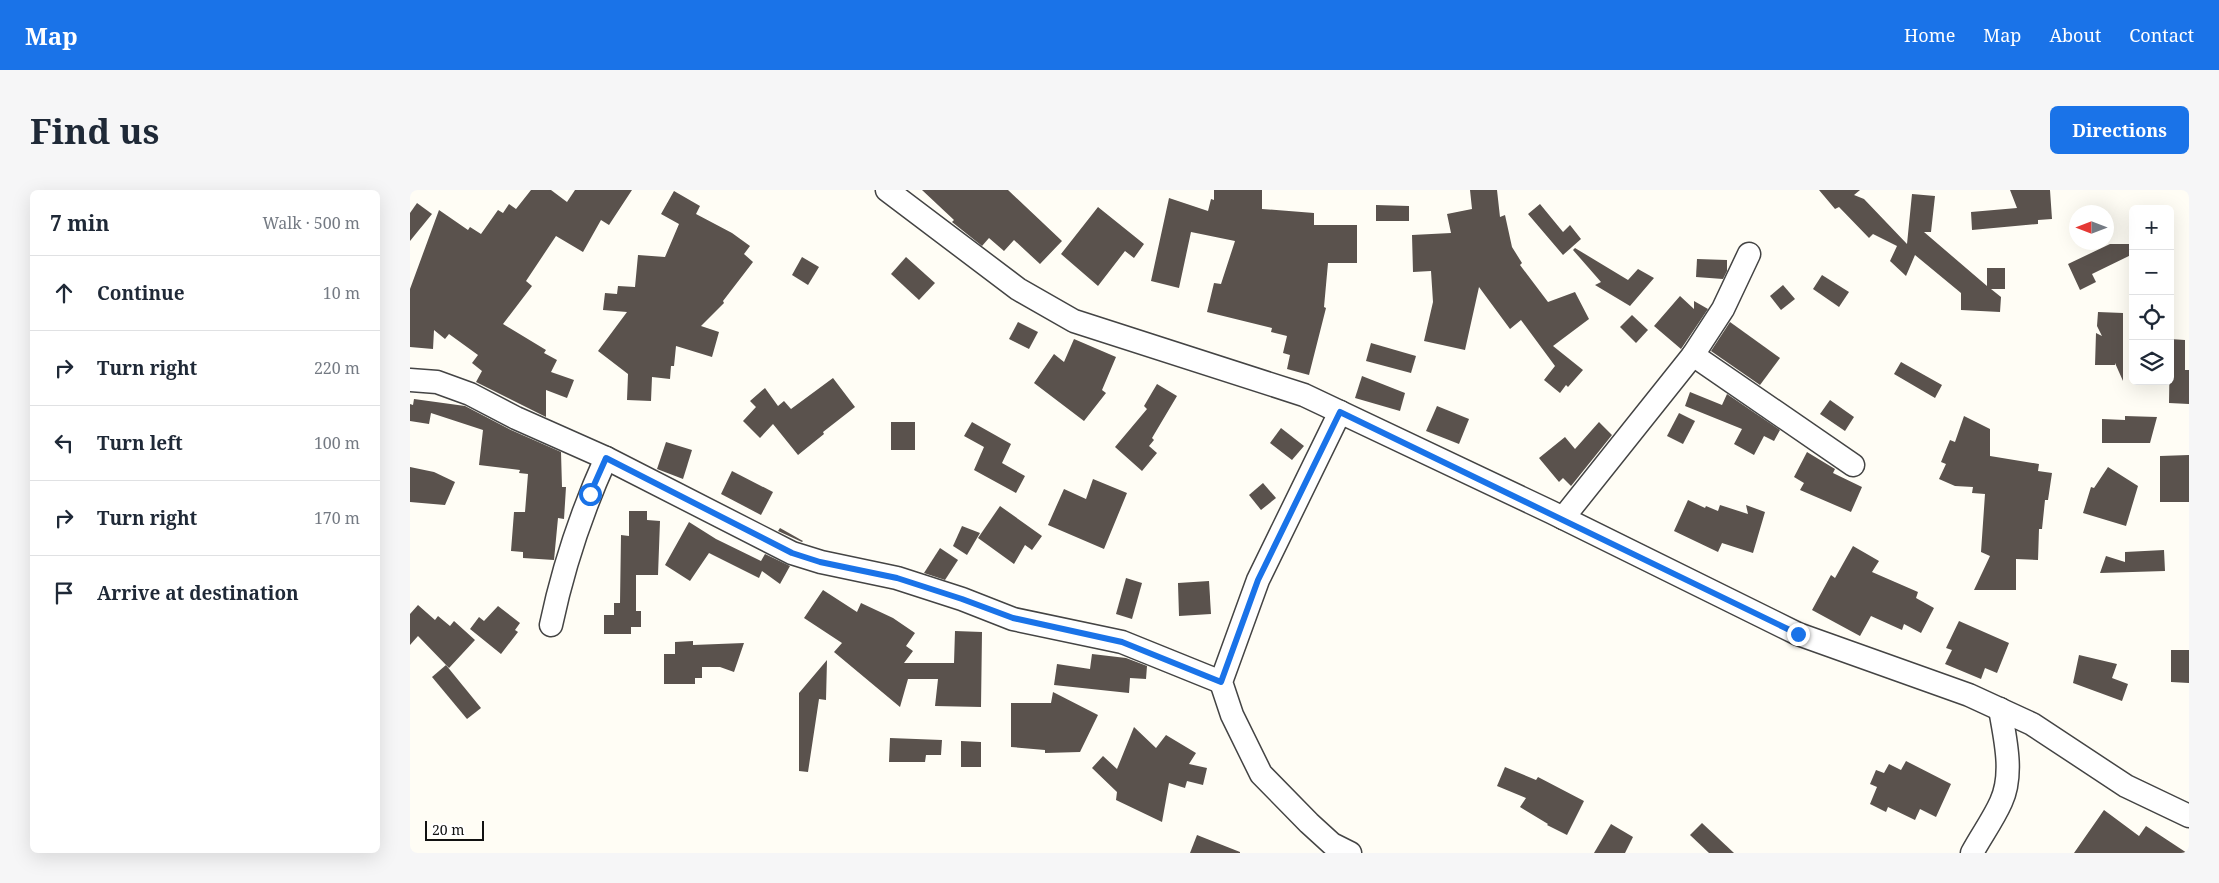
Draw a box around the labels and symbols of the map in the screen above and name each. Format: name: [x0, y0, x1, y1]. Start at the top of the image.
north arrow: [2069, 205, 2114, 250]
route start: [579, 483, 602, 506]
route end: [1787, 623, 1810, 646]
scale bar: [425, 818, 484, 841]

